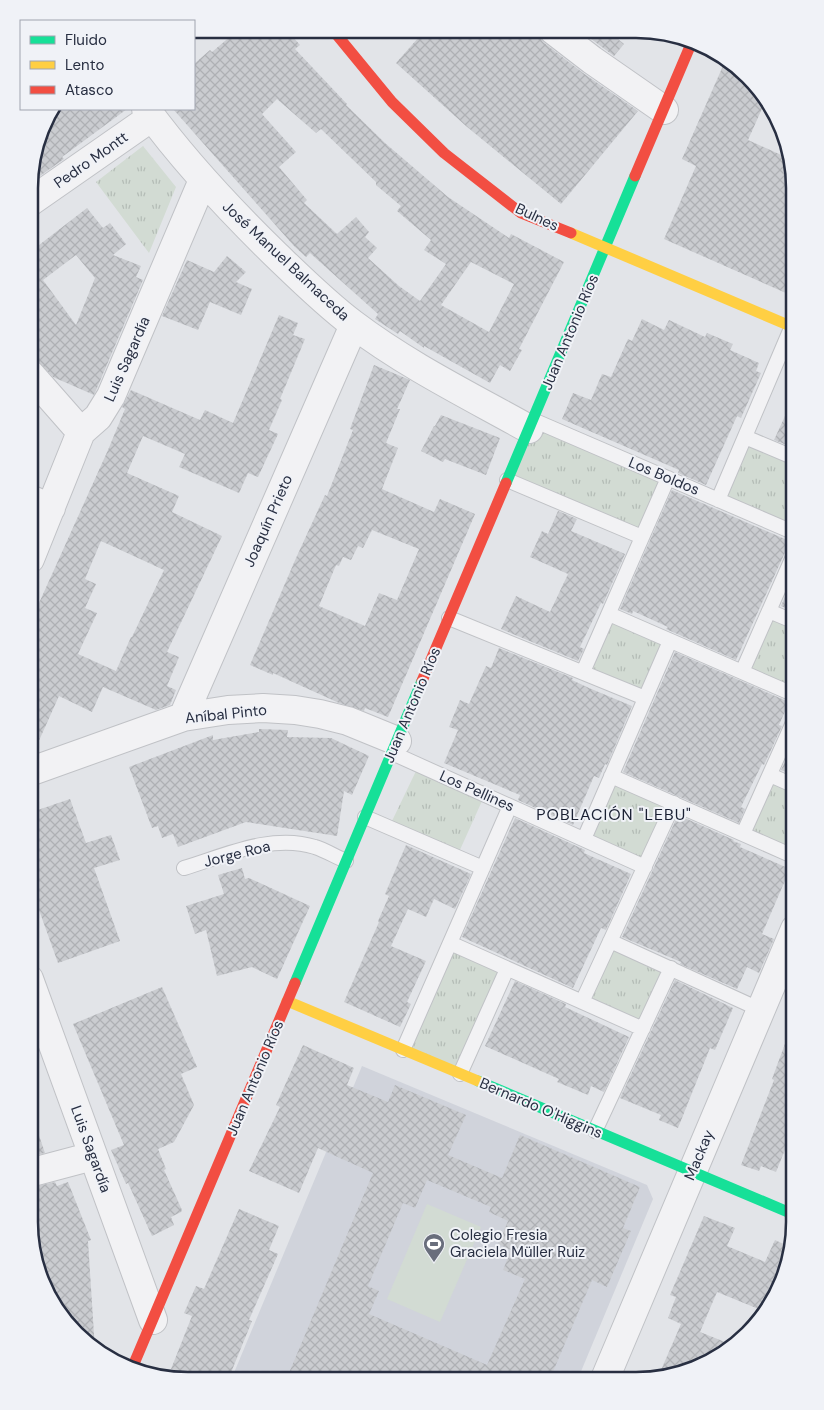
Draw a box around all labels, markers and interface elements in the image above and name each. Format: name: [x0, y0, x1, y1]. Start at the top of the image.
legend: [20, 20, 195, 110]
text: Fluido: [65, 30, 107, 50]
text: Lento: [65, 55, 104, 75]
text: Atasco: [65, 80, 113, 100]
street label: Pedro Montt: [50, 127, 132, 193]
street label: José Manuel Balmaceda: [218, 197, 354, 325]
street label: Bulnes: [512, 198, 562, 236]
street label: Juan Antonio Ríos: [537, 271, 603, 393]
street label: Luis Sagardía: [99, 313, 155, 405]
street label: Los Boldos: [626, 452, 702, 500]
street label: Joaquín Prieto: [239, 472, 297, 570]
street label: Juan Antonio Ríos: [379, 644, 445, 766]
street label: Aníbal Pinto: [184, 700, 268, 728]
street label: Los Pellines: [437, 766, 517, 816]
district label: POBLACIÓN "LEBU": [536, 804, 692, 825]
street label: Jorge Roa: [202, 836, 272, 872]
street label: Juan Antonio Ríos: [222, 1017, 288, 1139]
street label: Bernardo O'Higgins: [476, 1073, 606, 1143]
street label: Luis Sagardía: [66, 1103, 116, 1195]
street label: Mackay: [679, 1126, 719, 1183]
place label: Colegio Fresia Graciela Müller Ruiz: [450, 1225, 585, 1262]
sports icon: Colegio Fresia Graciela Müller Ruiz: [422, 1232, 446, 1263]

